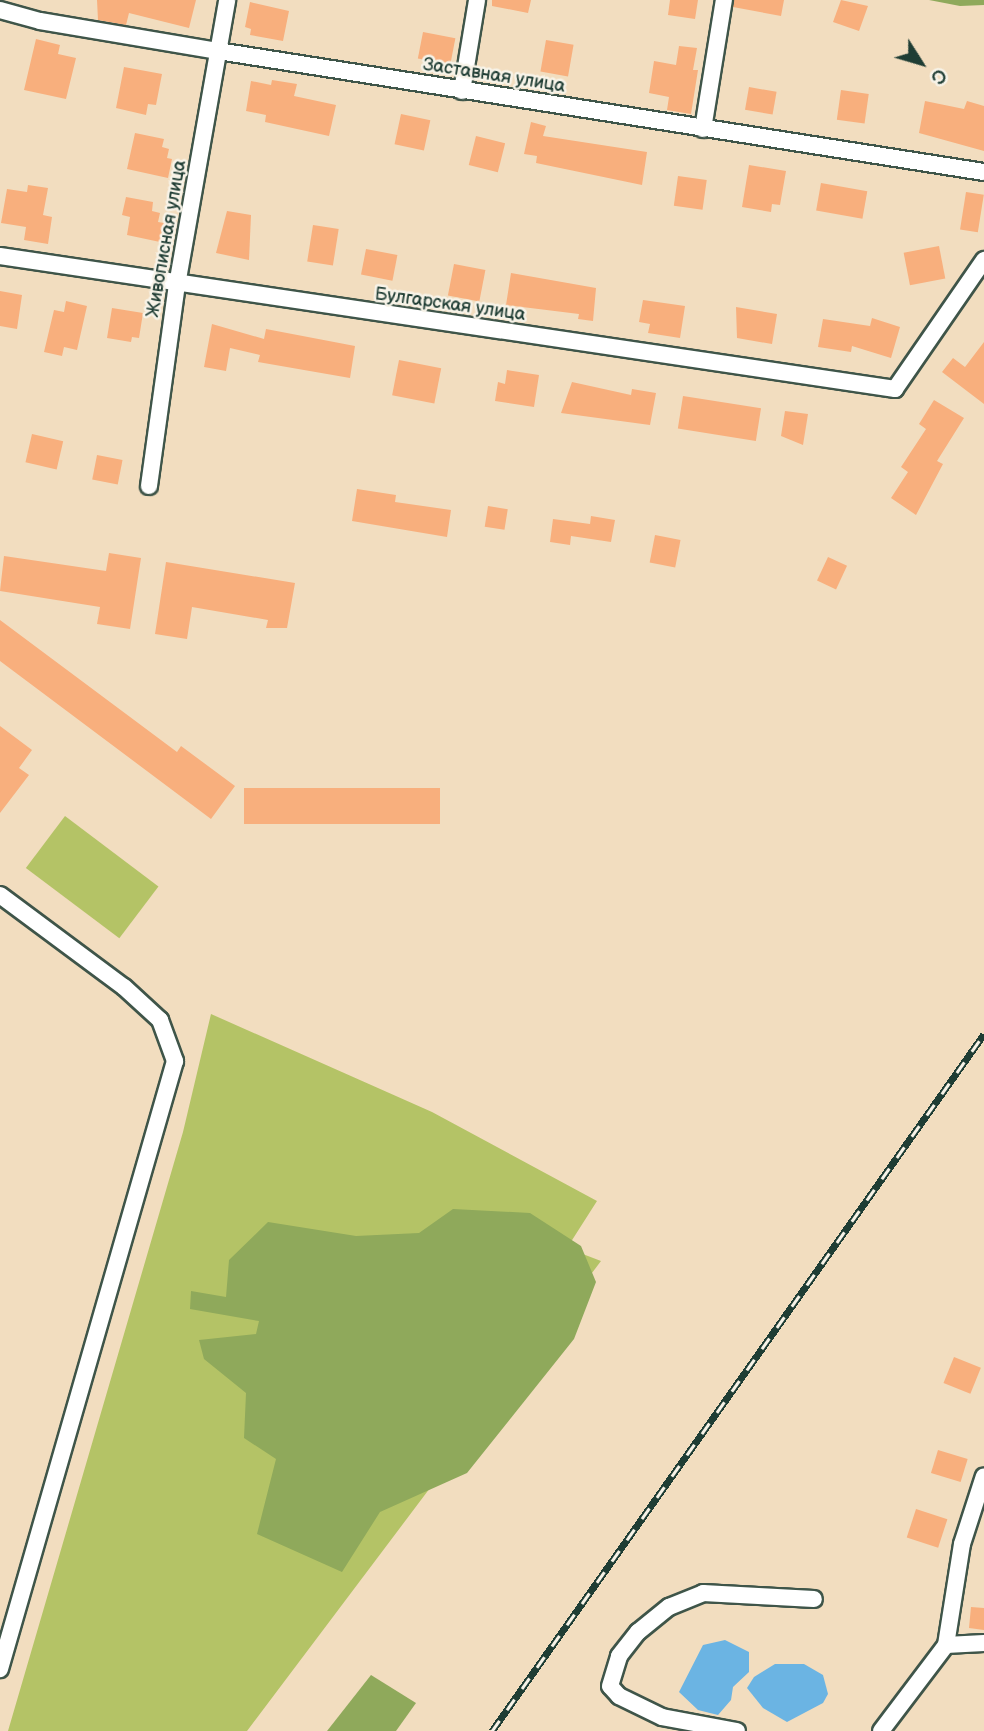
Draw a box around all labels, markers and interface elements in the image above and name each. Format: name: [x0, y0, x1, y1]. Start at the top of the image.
north arrow: [886, 28, 956, 98]
street label: Заставная улица: [421, 54, 567, 98]
text: С: [925, 64, 951, 88]
street label: Живописная улица: [143, 159, 191, 319]
street label: Булгарская улица: [373, 284, 527, 326]

